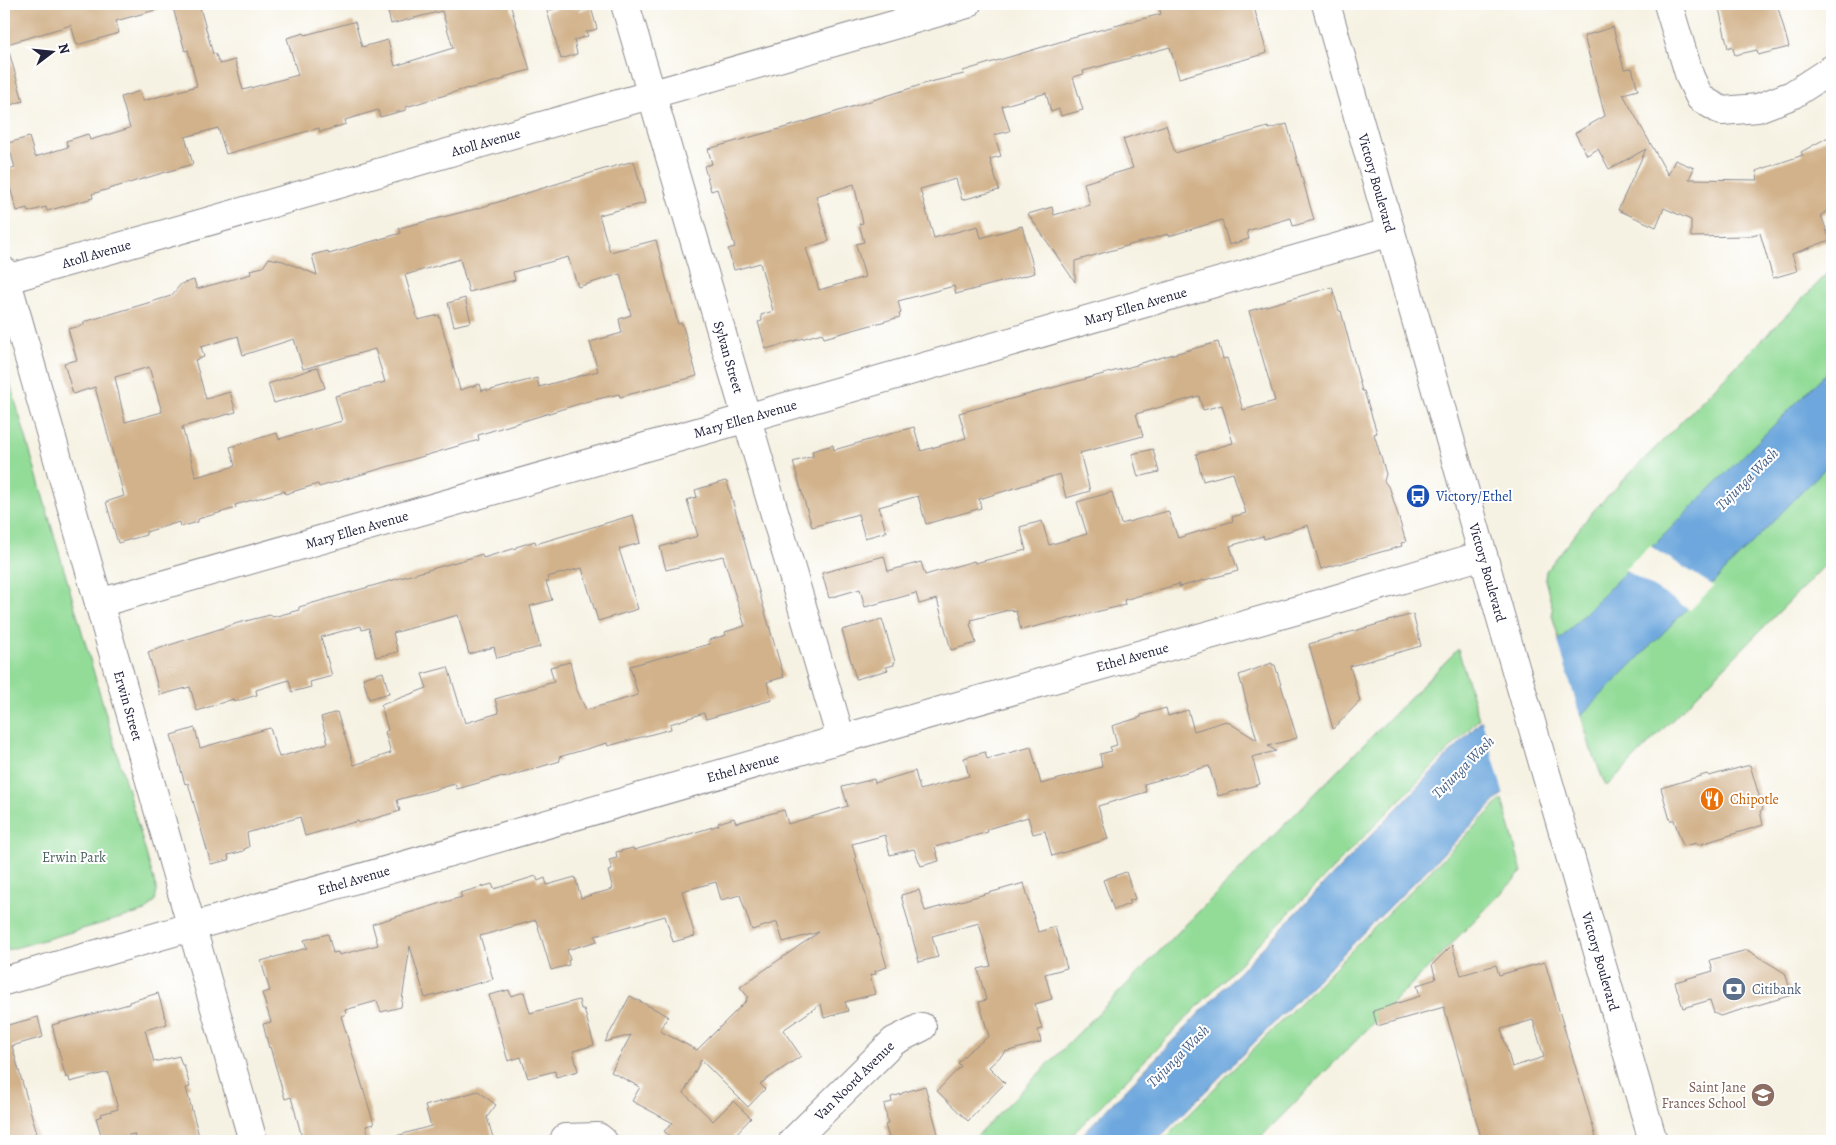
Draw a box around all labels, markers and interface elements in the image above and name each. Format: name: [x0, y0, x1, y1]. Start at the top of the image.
north arrow: [28, 28, 78, 78]
text: N: [53, 41, 75, 56]
street label: Atoll Avenue: [448, 123, 522, 161]
street label: Victory Boulevard: [1354, 130, 1400, 235]
street label: Atoll Avenue: [58, 235, 133, 273]
street label: Mary Ellen Avenue: [1081, 282, 1189, 330]
street label: Sylvan Street: [709, 319, 748, 396]
street label: Mary Ellen Avenue: [691, 395, 799, 442]
water label: Tujunga Wash: [1711, 443, 1783, 515]
bus stop icon: Victory/Ethel: [1405, 483, 1431, 509]
place label: Victory/Ethel: [1435, 487, 1513, 506]
street label: Mary Ellen Avenue: [303, 506, 411, 553]
street label: Victory Boulevard: [1465, 520, 1511, 624]
street label: Ethel Avenue: [1094, 637, 1171, 676]
street label: Erwin Street: [109, 668, 148, 743]
water label: Tujunga Wash: [1427, 731, 1499, 803]
street label: Ethel Avenue: [704, 748, 781, 787]
restaurant icon: Chipotle: [1699, 786, 1725, 812]
place label: Chipotle: [1730, 790, 1779, 809]
park label: Erwin Park: [42, 848, 106, 867]
street label: Ethel Avenue: [315, 860, 392, 899]
street label: Victory Boulevard: [1577, 909, 1624, 1013]
bank icon: Citibank: [1721, 976, 1747, 1002]
place label: Citibank: [1752, 980, 1801, 999]
water label: Tujunga Wash: [1142, 1020, 1214, 1092]
street label: Van Noord Avenue: [809, 1037, 898, 1125]
place label: Saint Jane Frances School: [1661, 1078, 1747, 1113]
school or university icon: Saint Jane Frances School: [1750, 1082, 1776, 1108]

